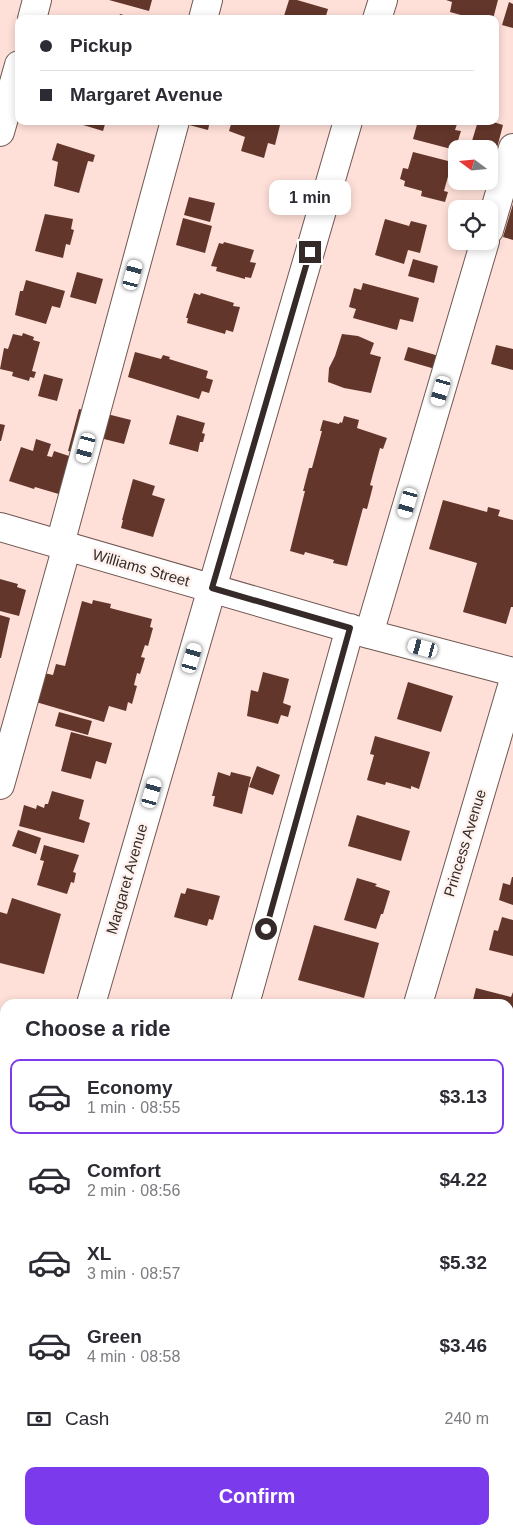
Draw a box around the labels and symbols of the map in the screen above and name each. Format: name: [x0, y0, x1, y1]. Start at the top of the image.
north arrow: [448, 140, 498, 190]
callout: 1 min: [269, 180, 351, 214]
route end: [299, 241, 321, 263]
car: [121, 259, 144, 291]
car: [429, 375, 452, 407]
car: [74, 432, 97, 464]
car: [396, 487, 419, 519]
street label: Williams Street: [91, 546, 192, 590]
car: [406, 637, 439, 659]
car: [180, 642, 203, 674]
car: [140, 777, 163, 809]
street label: Princess Avenue: [440, 787, 489, 899]
street label: Margaret Avenue: [103, 822, 150, 936]
route start: [255, 918, 277, 940]

